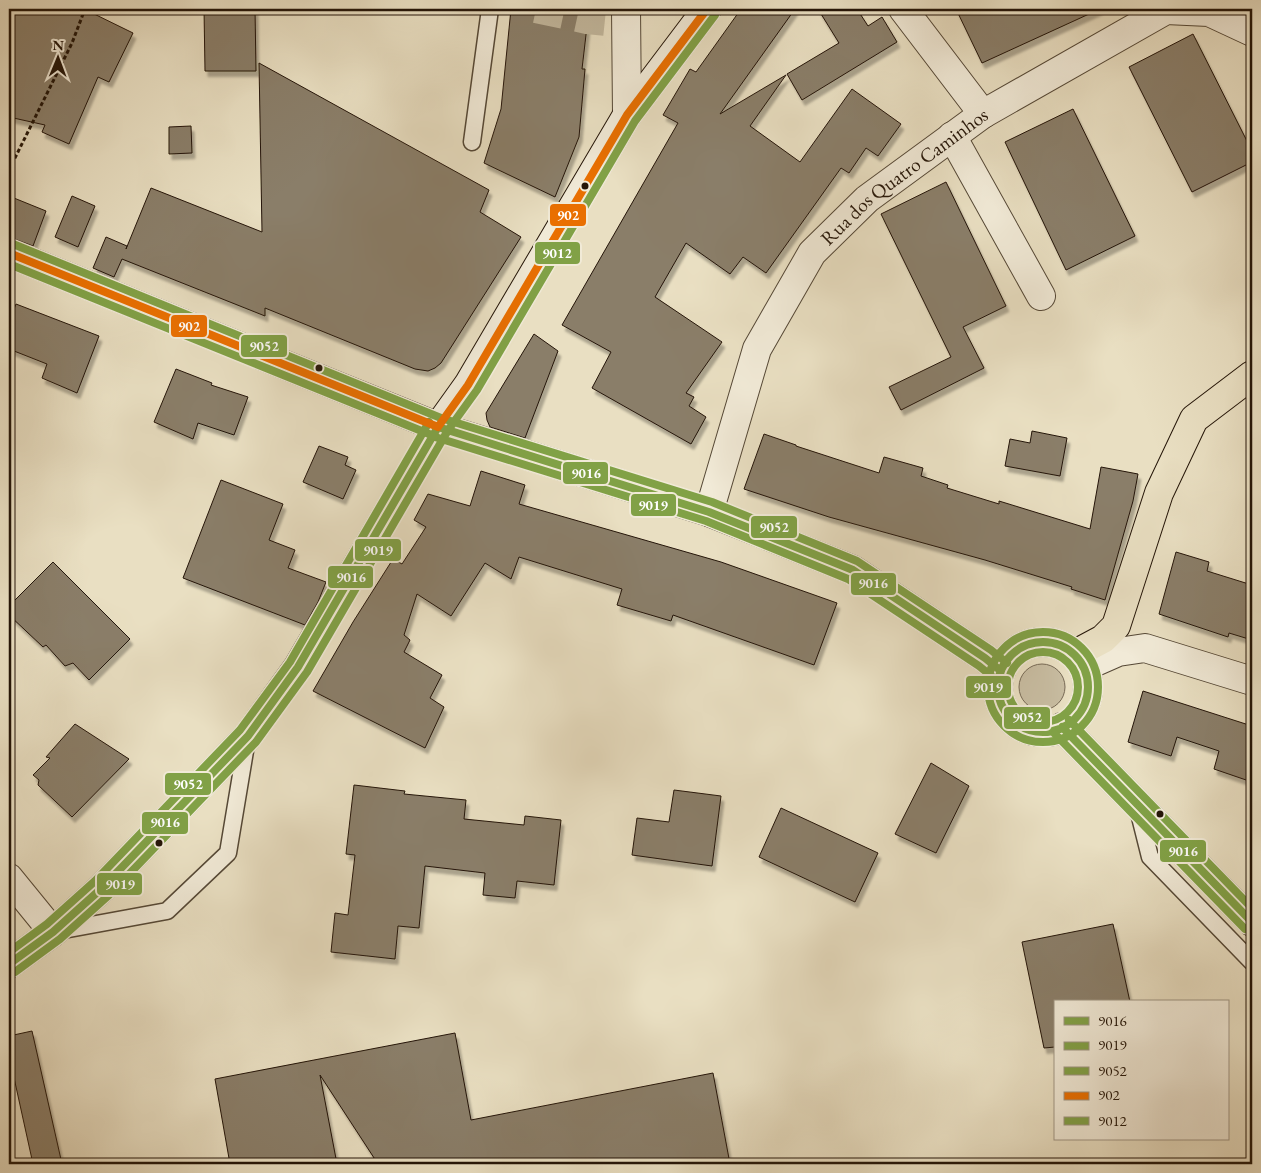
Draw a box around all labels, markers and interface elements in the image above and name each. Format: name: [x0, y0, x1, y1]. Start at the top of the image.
north arrow: [32, 32, 82, 82]
text: N: [52, 36, 65, 54]
street label: Rua dos Quatro Caminhos: [815, 101, 992, 251]
unlabelled marker: [580, 181, 590, 191]
line badge: 902: [549, 203, 587, 227]
text: 902: [557, 206, 580, 224]
line badge: 9012: [534, 241, 581, 265]
text: 9012: [542, 244, 572, 262]
line badge: 902: [170, 314, 208, 338]
text: 902: [178, 317, 201, 335]
line badge: 9052: [240, 334, 288, 358]
text: 9052: [249, 337, 279, 355]
unlabelled marker: [314, 363, 324, 373]
line badge: 9016: [562, 461, 609, 485]
text: 9016: [571, 464, 601, 482]
line badge: 9019: [630, 493, 677, 517]
text: 9019: [638, 496, 668, 514]
line badge: 9052: [750, 515, 798, 539]
text: 9052: [759, 518, 789, 536]
line badge: 9019: [354, 538, 402, 562]
text: 9019: [363, 541, 393, 559]
line badge: 9016: [327, 565, 374, 589]
text: 9016: [336, 568, 366, 586]
line badge: 9016: [850, 572, 897, 596]
text: 9016: [858, 574, 888, 592]
line badge: 9019: [965, 675, 1012, 699]
text: 9019: [973, 678, 1003, 696]
line badge: 9052: [1003, 706, 1051, 730]
text: 9052: [1012, 708, 1042, 726]
line badge: 9052: [164, 772, 212, 796]
text: 9052: [173, 775, 203, 793]
unlabelled marker: [1155, 809, 1165, 819]
line badge: 9016: [141, 811, 189, 835]
text: 9016: [150, 813, 180, 831]
unlabelled marker: [154, 838, 164, 848]
line badge: 9016: [1159, 839, 1207, 863]
text: 9016: [1168, 842, 1198, 860]
line badge: 9019: [96, 872, 143, 896]
text: 9019: [105, 875, 135, 893]
legend: [1054, 1000, 1228, 1140]
text: 9016: [1098, 1011, 1127, 1030]
text: 9019: [1098, 1035, 1127, 1054]
text: 9052: [1098, 1061, 1128, 1080]
text: 902: [1098, 1085, 1120, 1104]
text: 9012: [1098, 1111, 1128, 1130]

